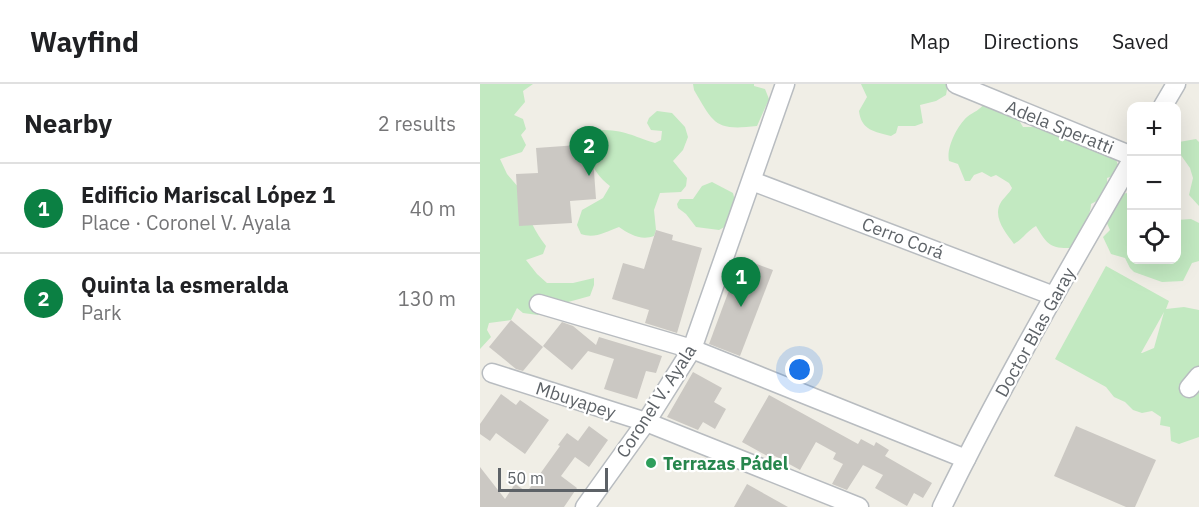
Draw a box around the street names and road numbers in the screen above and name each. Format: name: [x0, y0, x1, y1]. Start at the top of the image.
street label: Adela Speratti: [1003, 95, 1117, 159]
street label: Cerro Corá: [859, 212, 948, 264]
street label: Doctor Blas Garay: [990, 263, 1080, 401]
street label: Coronel V. Ayala: [611, 340, 701, 462]
street label: Mbuyapey: [533, 376, 619, 424]

